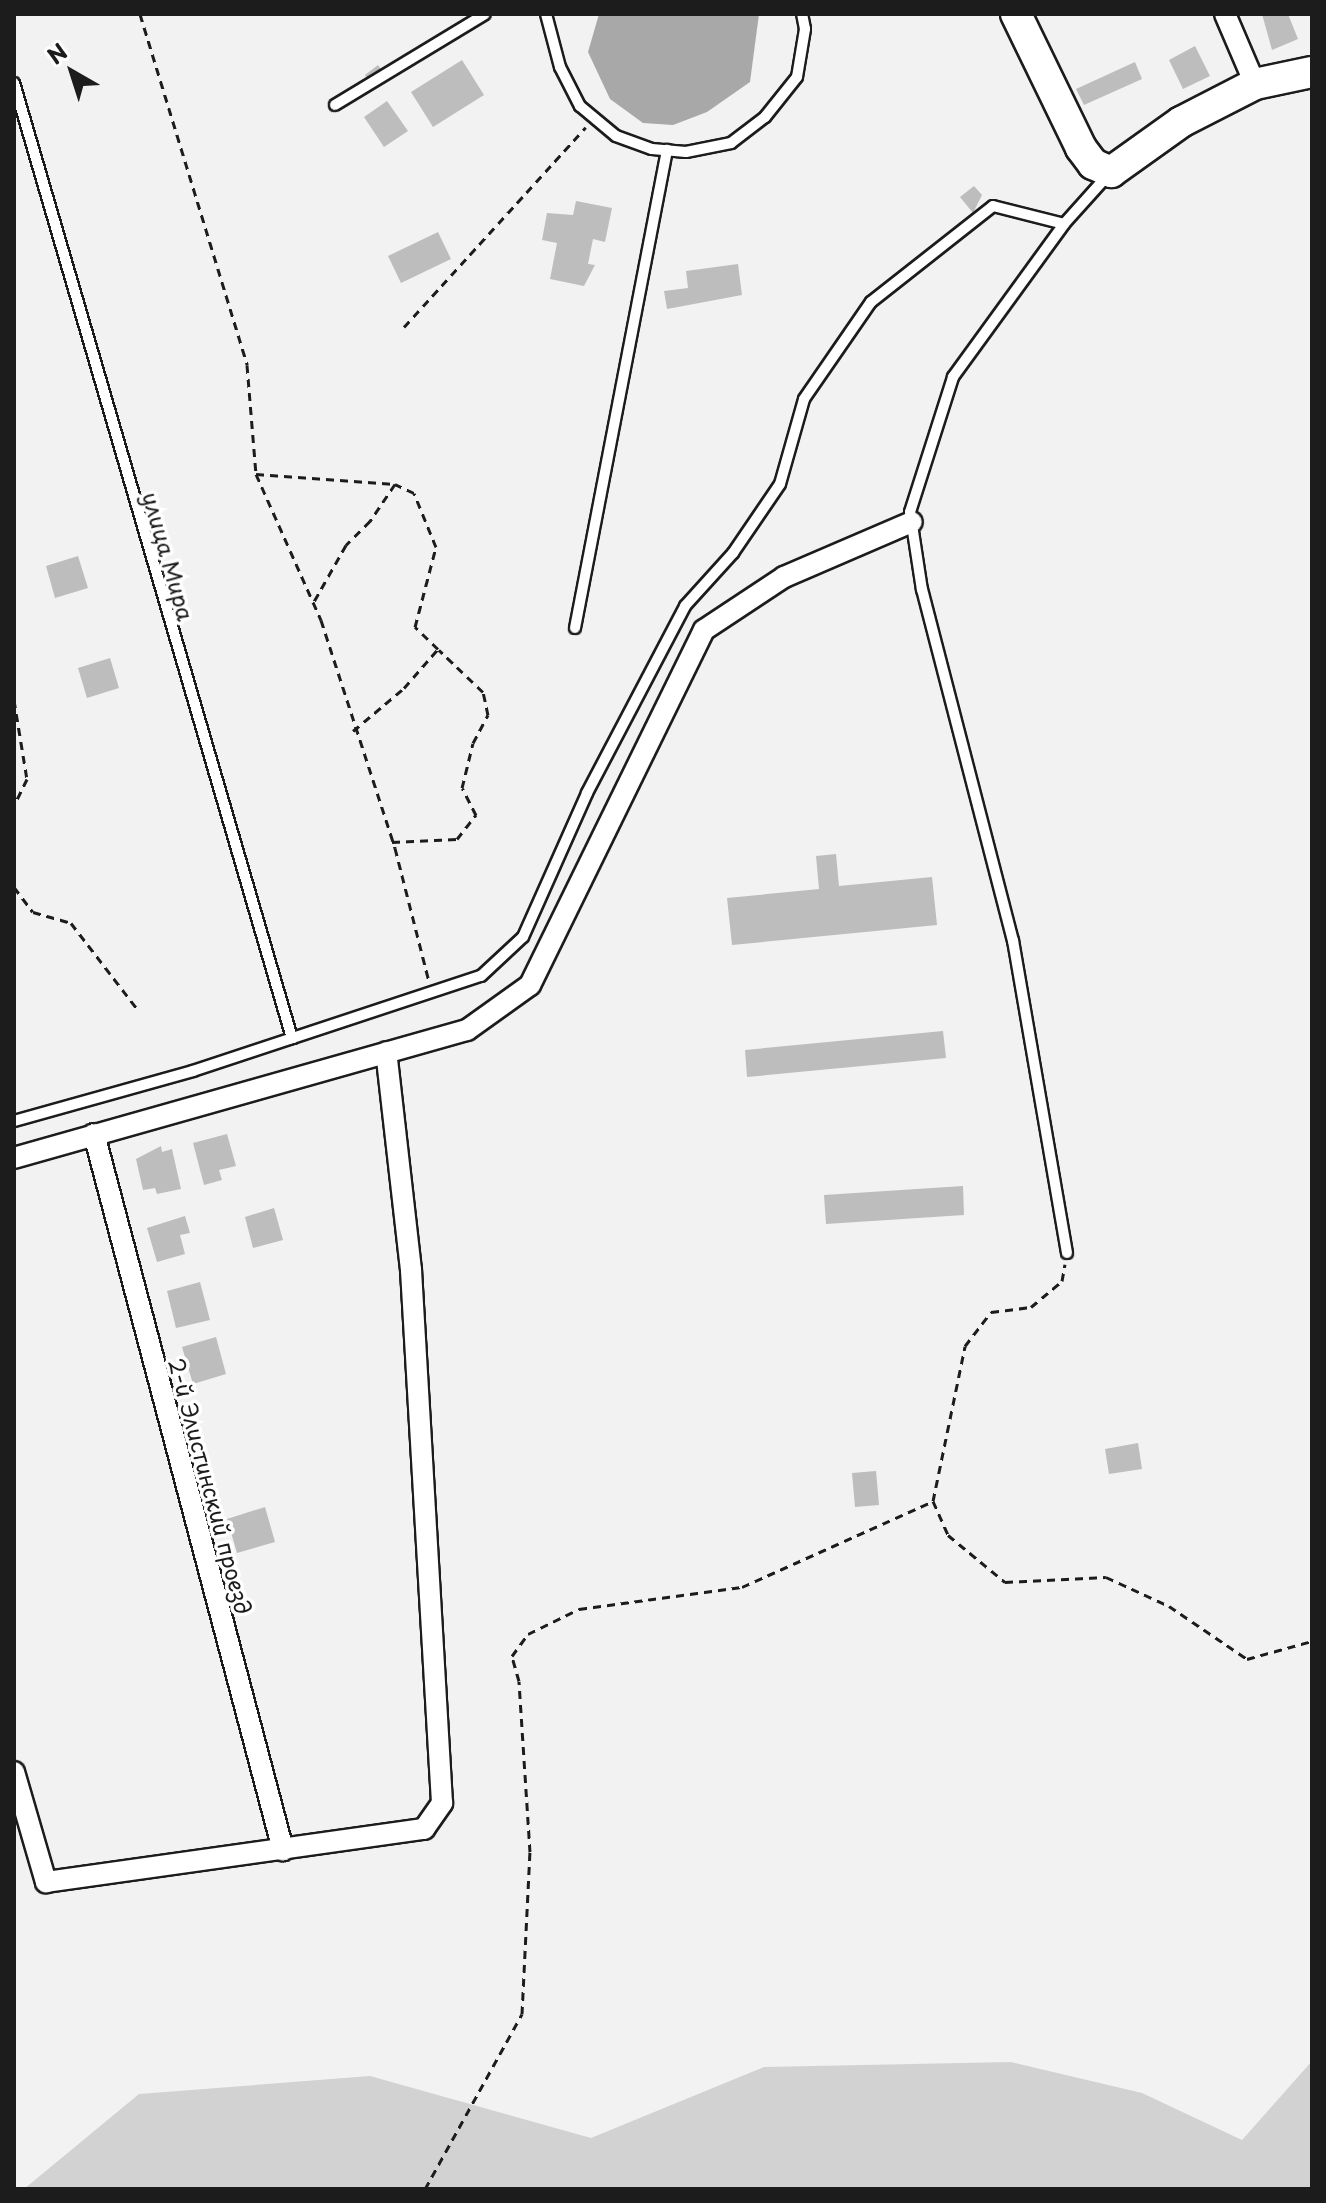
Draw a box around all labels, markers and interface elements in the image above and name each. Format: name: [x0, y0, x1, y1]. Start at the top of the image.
north arrow: [32, 32, 112, 112]
text: N: [39, 35, 74, 71]
street label: улица Мира: [138, 488, 200, 624]
street label: 2-й Элистинский проезд: [164, 1355, 258, 1617]

